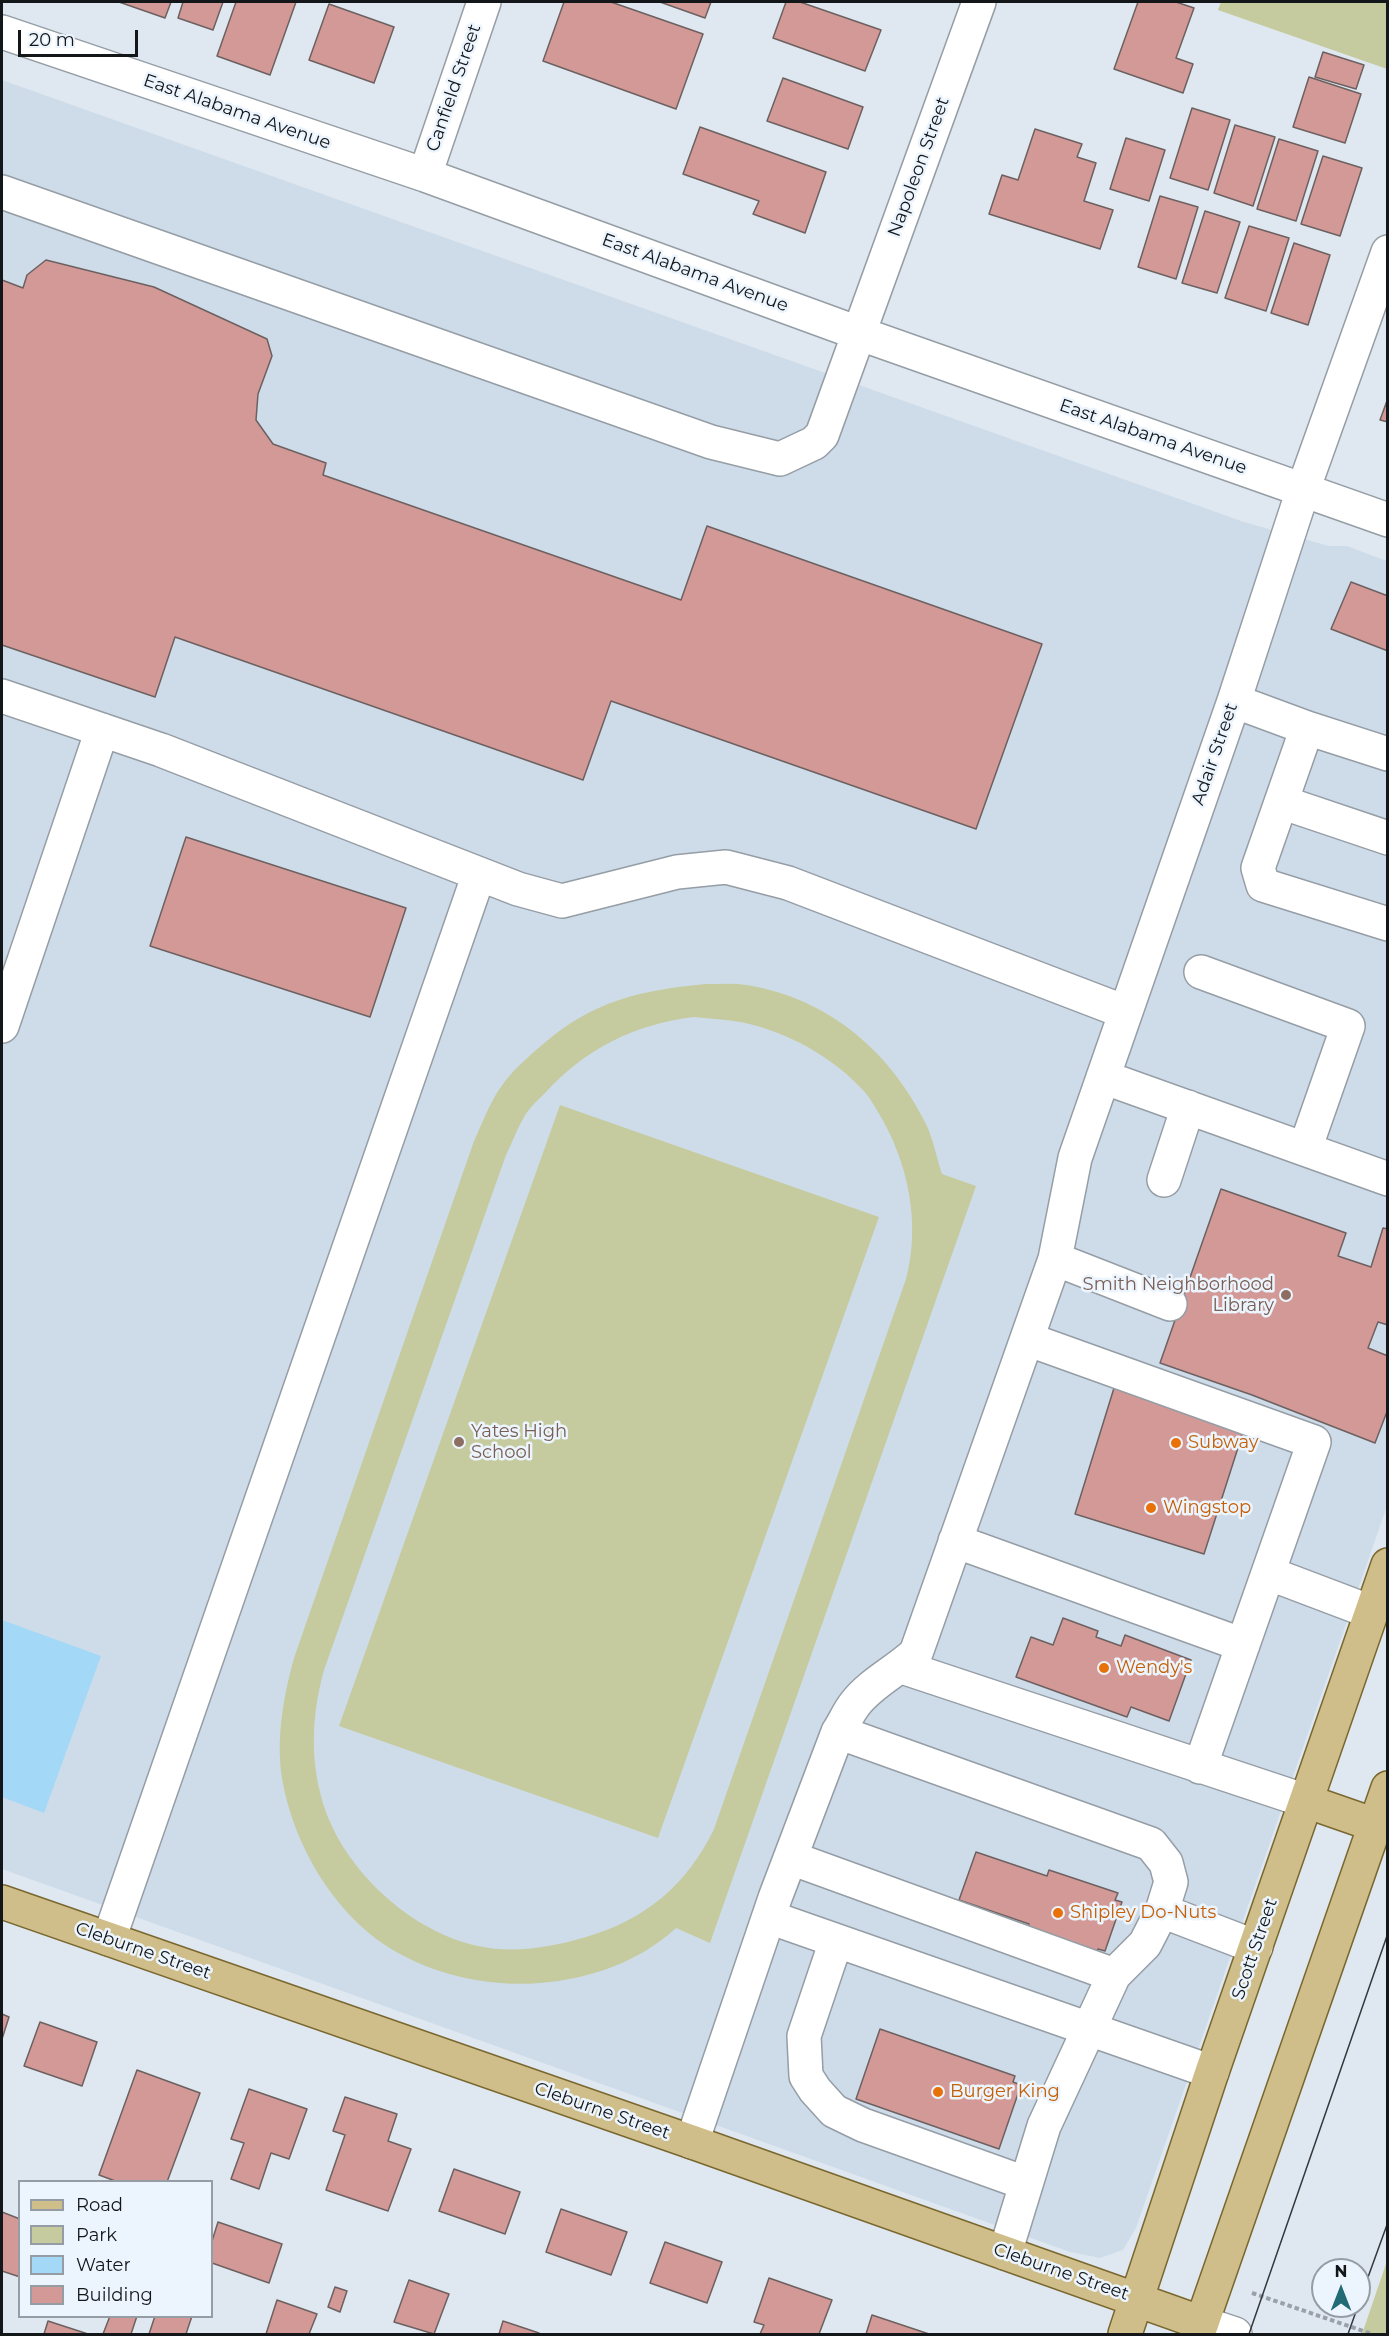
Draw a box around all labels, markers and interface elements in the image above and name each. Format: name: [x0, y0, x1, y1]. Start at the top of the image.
scale bar: [21, 18, 141, 56]
street label: Canfield Street: [422, 21, 486, 155]
text: 20 m: [29, 29, 75, 51]
street label: East Alabama Avenue: [140, 70, 334, 154]
street label: Napoleon Street: [884, 94, 954, 240]
street label: East Alabama Avenue: [599, 229, 791, 317]
street label: East Alabama Avenue: [1056, 395, 1250, 479]
street label: Adair Street: [1187, 700, 1243, 808]
place label: Smith Neighborhood Library: [1083, 1274, 1274, 1316]
marker: Smith Neighborhood Library: [1279, 1288, 1293, 1302]
place label: Yates High School: [471, 1421, 567, 1464]
place label: Subway: [1188, 1432, 1259, 1454]
marker: Yates High School: [452, 1435, 466, 1449]
marker: Subway: [1169, 1436, 1183, 1450]
place label: Wingstop: [1163, 1497, 1251, 1519]
marker: Wingstop: [1144, 1501, 1158, 1515]
place label: Wendy's: [1116, 1657, 1192, 1679]
marker: Wendy's: [1097, 1661, 1111, 1675]
street label: Scott Street: [1228, 1895, 1282, 2003]
place label: Shipley Do-Nuts: [1070, 1902, 1216, 1924]
marker: Shipley Do-Nuts: [1051, 1906, 1065, 1920]
street label: Cleburne Street: [72, 1918, 214, 1984]
street label: Cleburne Street: [531, 2078, 673, 2144]
place label: Burger King: [950, 2081, 1060, 2103]
marker: Burger King: [931, 2085, 945, 2099]
legend: [18, 2180, 213, 2318]
text: Road: [76, 2194, 123, 2216]
text: Park: [76, 2224, 117, 2246]
street label: Cleburne Street: [990, 2239, 1132, 2305]
text: Water: [76, 2254, 131, 2276]
north arrow: [1311, 2258, 1371, 2318]
text: N: [1335, 2262, 1347, 2281]
text: Building: [76, 2284, 153, 2306]

